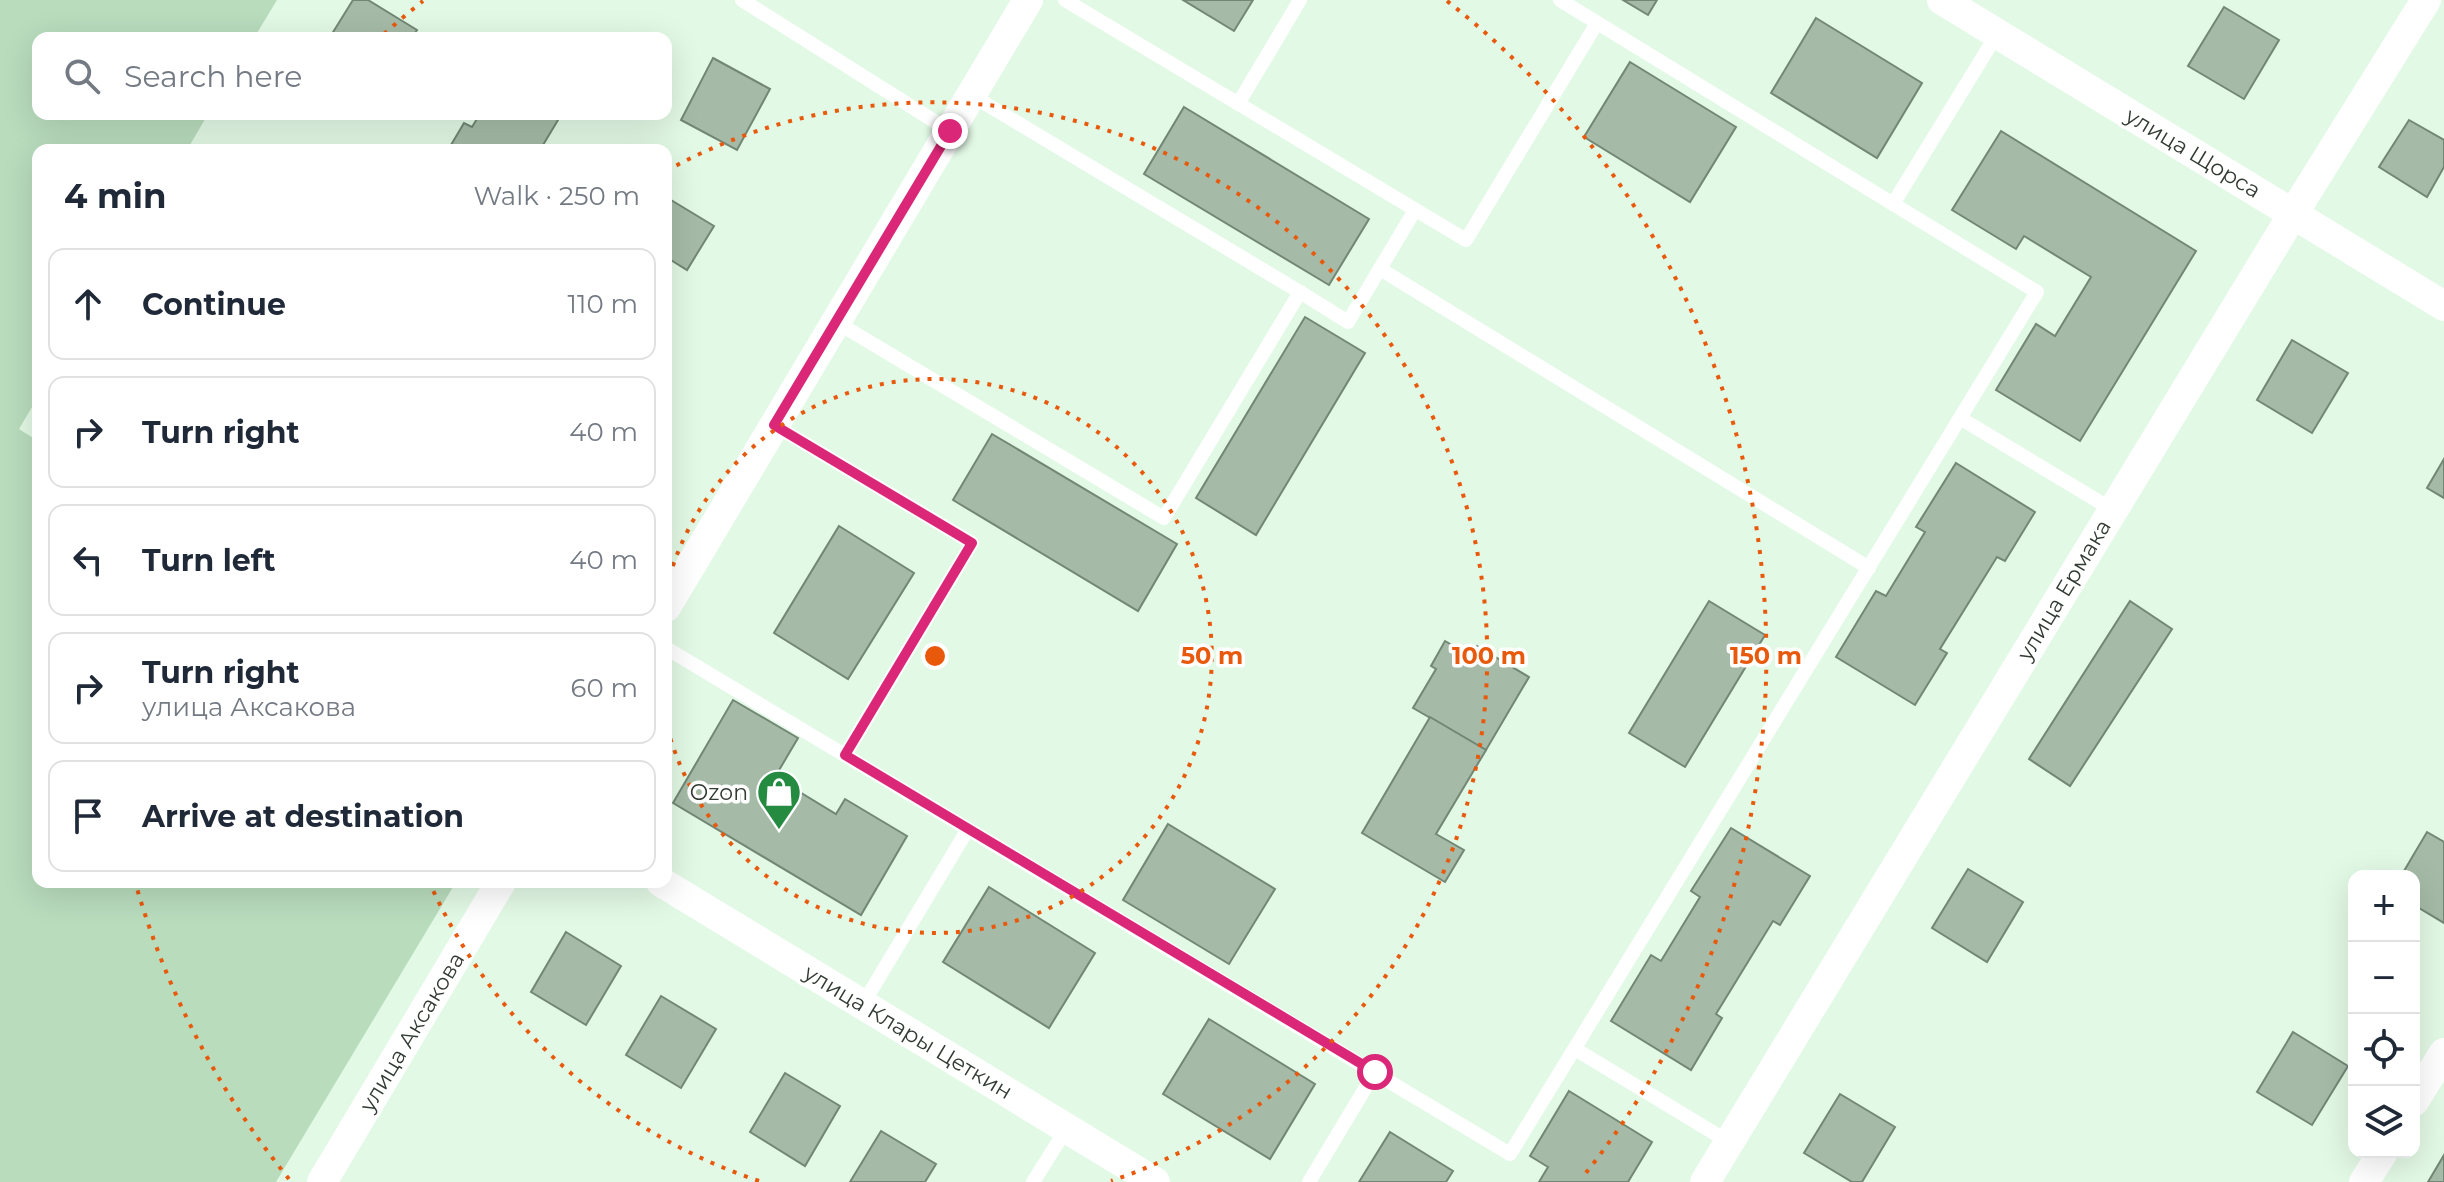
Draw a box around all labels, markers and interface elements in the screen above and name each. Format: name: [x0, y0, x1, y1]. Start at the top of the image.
search box: [32, 32, 672, 120]
icon: search: [60, 54, 104, 98]
text: Search here: [124, 58, 302, 95]
street label: улица Щорса: [2120, 102, 2266, 204]
route end: [932, 113, 968, 149]
text: 4 min: [64, 175, 166, 217]
text: Walk · 250 m: [473, 180, 640, 212]
icon: ahead: [66, 282, 110, 326]
text: Continue: [142, 286, 286, 323]
text: 110 m: [568, 288, 638, 320]
icon: right: [66, 410, 110, 454]
text: Turn right: [142, 414, 299, 451]
text: 40 m: [569, 416, 638, 448]
street label: улица Ермака: [2011, 515, 2117, 666]
icon: left: [66, 538, 110, 582]
text: Turn left: [142, 542, 275, 579]
text: 40 m: [569, 544, 638, 576]
text: 50 m: [1181, 641, 1243, 670]
text: 100 m: [1452, 641, 1526, 670]
text: 150 m: [1730, 641, 1802, 670]
centre of rings: [921, 642, 949, 670]
text: Turn right: [142, 654, 299, 691]
icon: right: [66, 666, 110, 710]
text: 60 m: [571, 672, 638, 704]
text: улица Аксакова: [142, 691, 356, 723]
shop icon: Ozon: [755, 768, 803, 831]
place label: Ozon: [690, 779, 748, 806]
icon: arrive: [66, 794, 110, 838]
text: Arrive at destination: [142, 798, 464, 835]
map controls: [2348, 870, 2420, 1158]
button: +: [2348, 870, 2420, 942]
button: −: [2348, 942, 2420, 1014]
street label: улица Аксакова: [353, 947, 470, 1117]
street label: улица Клары Цеткин: [798, 958, 1017, 1105]
button: locate: [2348, 1014, 2420, 1086]
route start: [1357, 1054, 1393, 1090]
button: layers: [2348, 1086, 2420, 1158]

